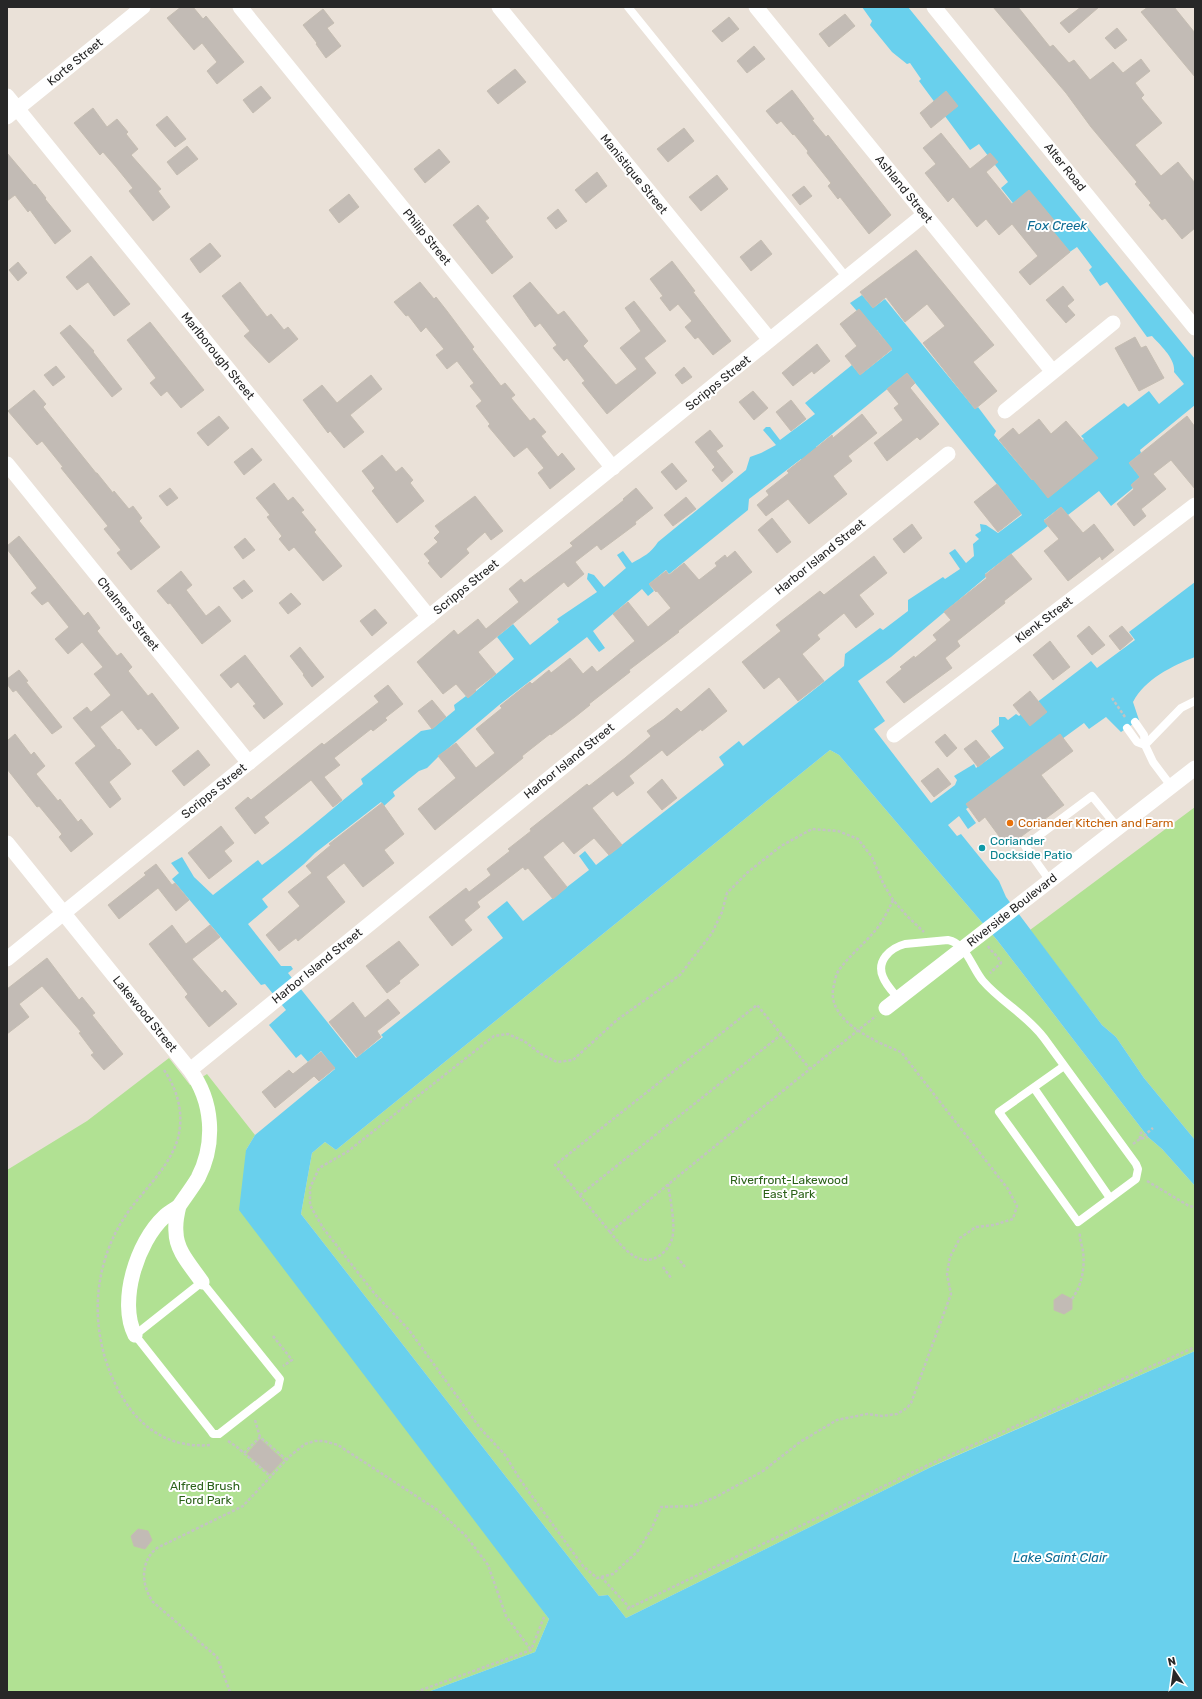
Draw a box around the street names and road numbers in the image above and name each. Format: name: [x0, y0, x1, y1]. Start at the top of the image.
street label: Korte Street: [44, 35, 106, 89]
street label: Manistique Street: [597, 131, 671, 217]
street label: Alter Road: [1041, 140, 1089, 194]
street label: Ashland Street: [872, 152, 936, 226]
street label: Philip Street: [400, 206, 454, 268]
street label: Marlborough Street: [178, 310, 258, 403]
street label: Scripps Street: [683, 352, 754, 413]
street label: Harbor Island Street: [772, 516, 868, 598]
street label: Scripps Street: [431, 556, 502, 617]
street label: Chalmers Street: [94, 574, 162, 654]
street label: Klenk Street: [1013, 594, 1076, 646]
street label: Harbor Island Street: [521, 720, 617, 802]
street label: Scripps Street: [179, 760, 250, 821]
street label: Riverside Boulevard: [964, 870, 1060, 950]
street label: Harbor Island Street: [269, 925, 365, 1007]
street label: Lakewood Street: [110, 973, 180, 1055]

